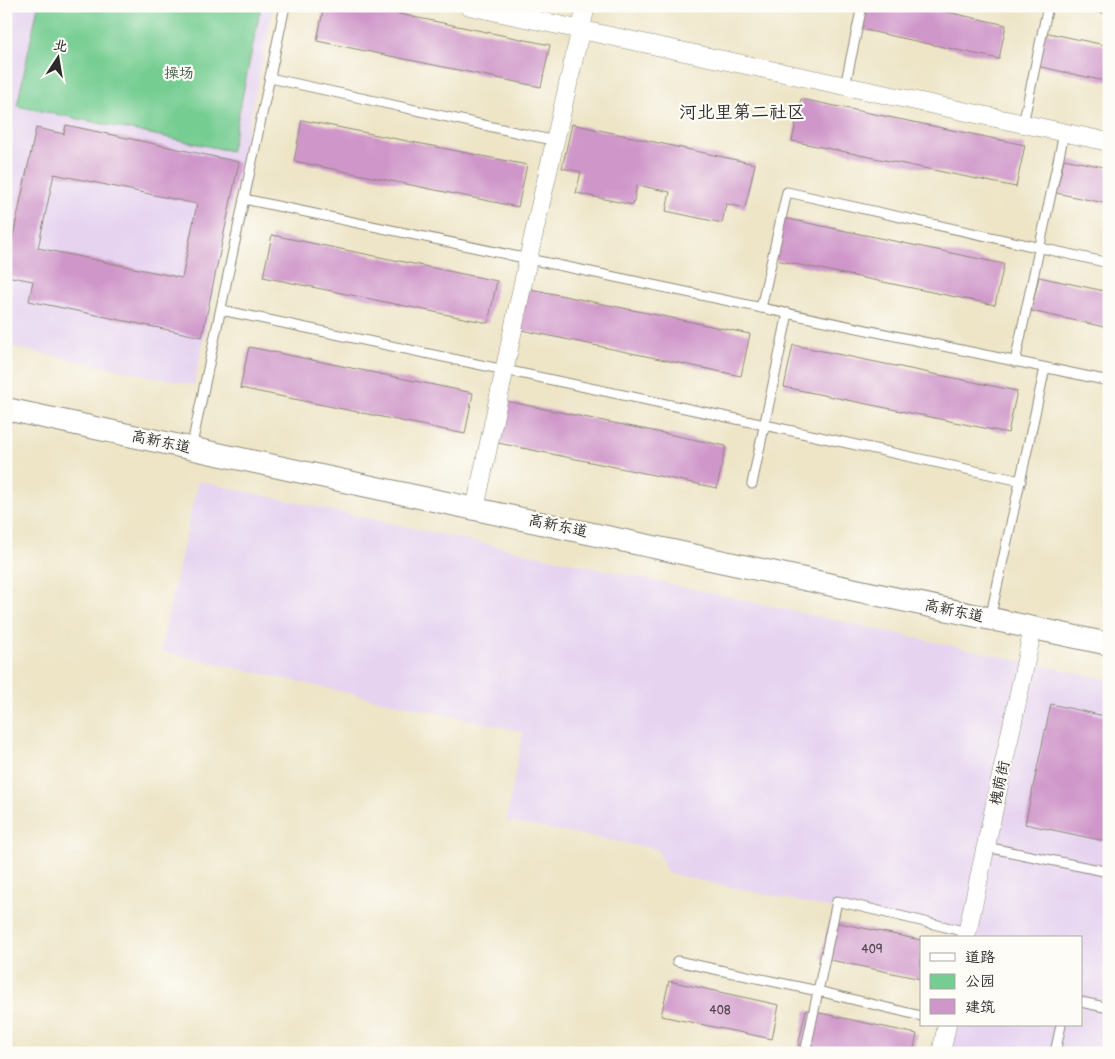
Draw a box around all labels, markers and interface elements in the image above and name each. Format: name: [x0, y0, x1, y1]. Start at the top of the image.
north arrow: [32, 32, 82, 82]
text: 北: [52, 36, 69, 56]
park label: 操场: [164, 64, 194, 83]
district label: 河北里第二社区: [679, 102, 805, 123]
street label: 高新东道: [130, 426, 192, 458]
street label: 高新东道: [527, 510, 589, 542]
street label: 高新东道: [923, 595, 985, 627]
street label: 槐荫街: [986, 759, 1014, 807]
legend: [920, 936, 1082, 1026]
house number: 409: [861, 942, 883, 957]
text: 道路: [965, 948, 995, 967]
text: 公园: [965, 972, 995, 991]
text: 建筑: [965, 998, 995, 1017]
house number: 408: [709, 1003, 731, 1018]

